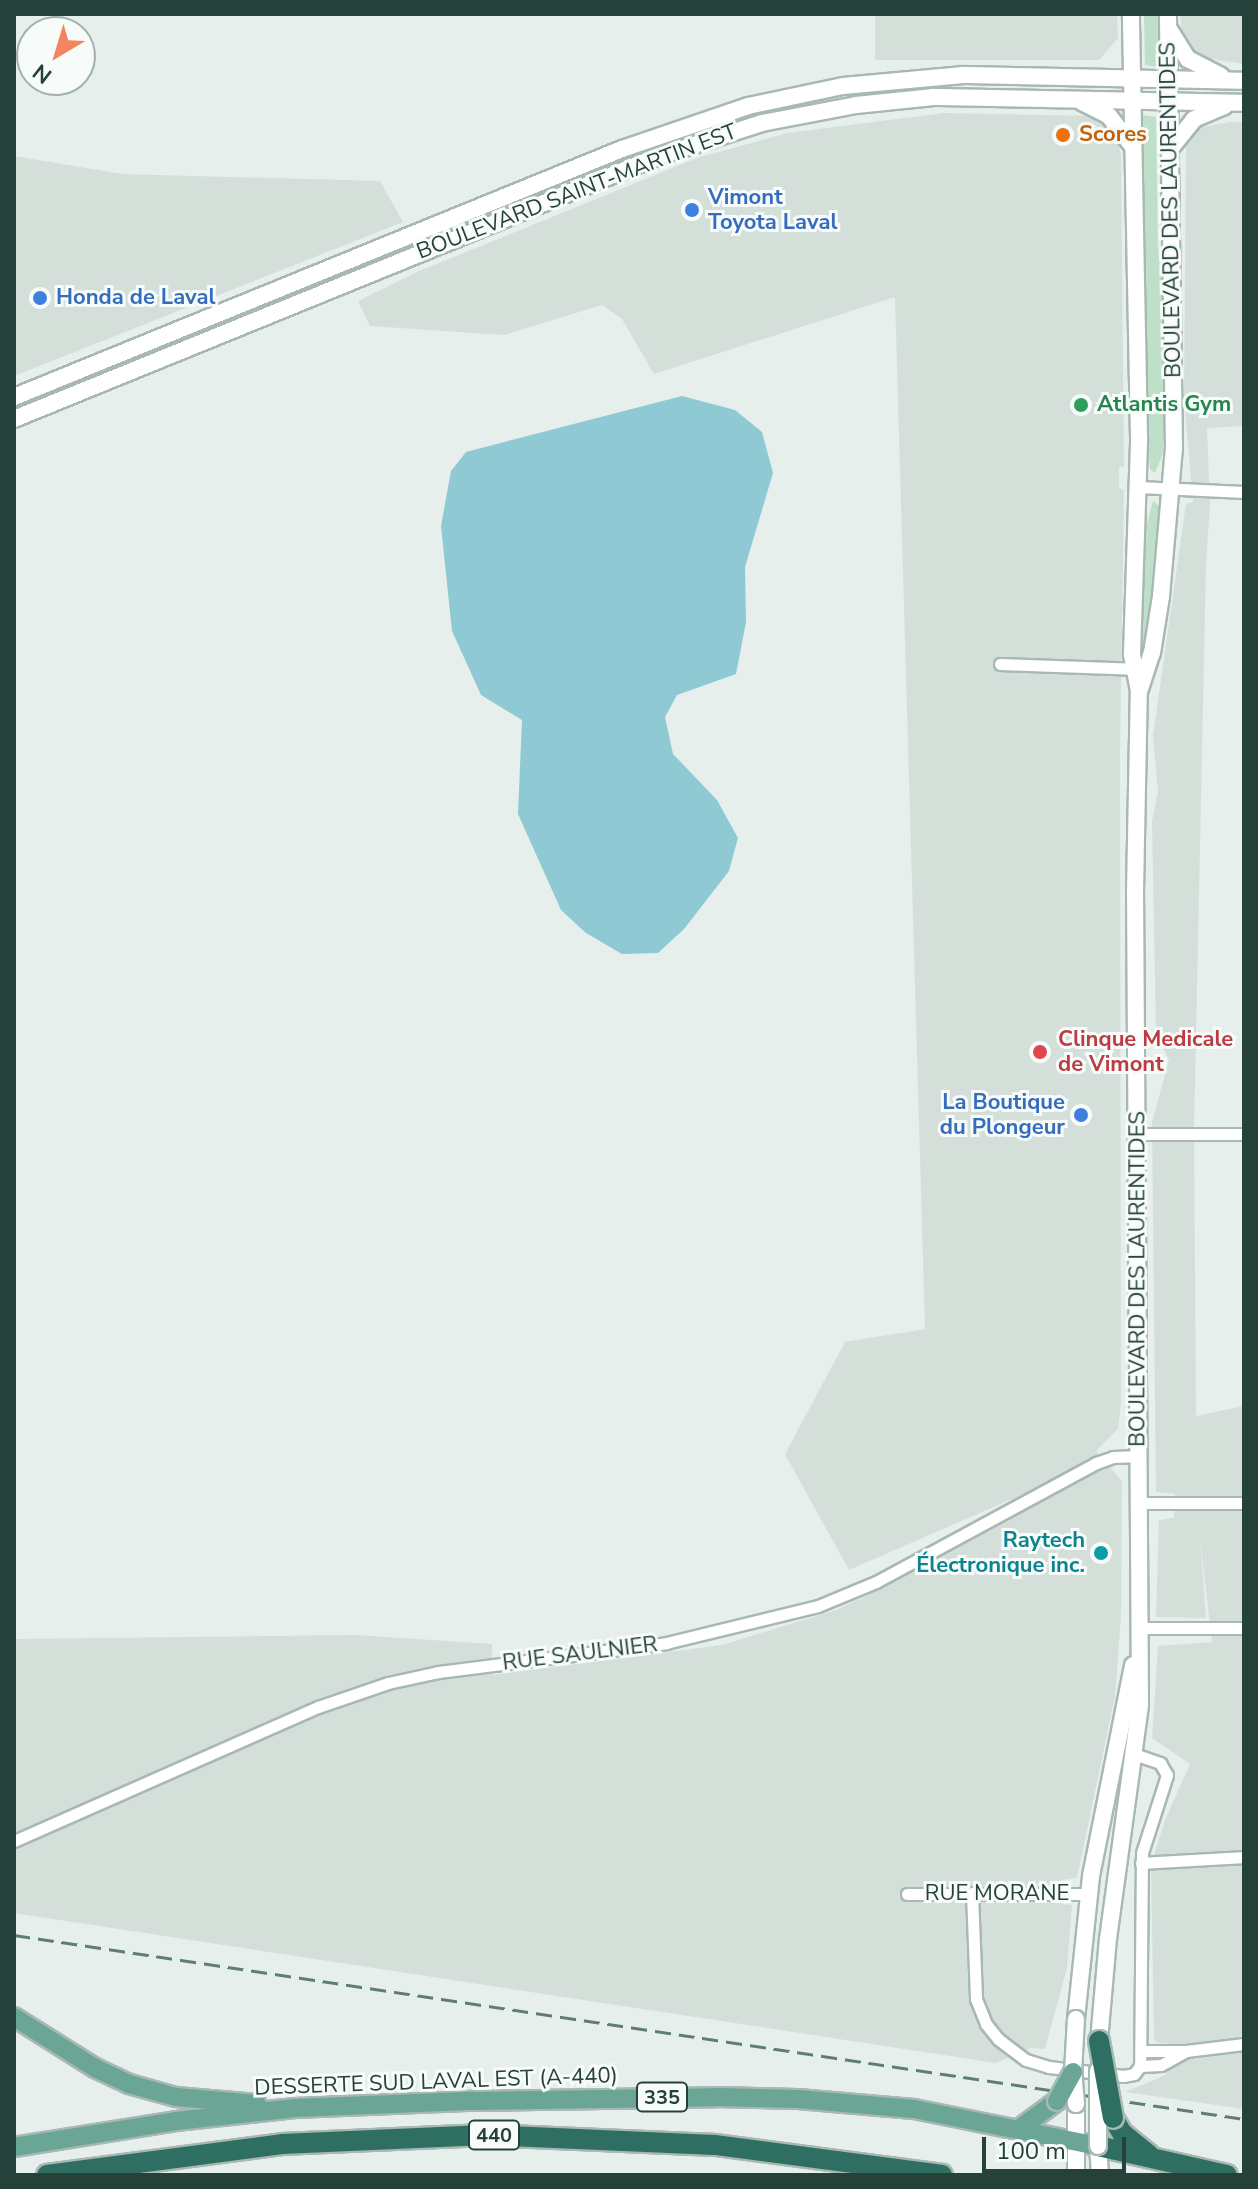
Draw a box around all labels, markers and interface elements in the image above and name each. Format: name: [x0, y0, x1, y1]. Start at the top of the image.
north arrow: [16, 16, 96, 96]
street label: BOULEVARD DES LAURENTIDES: [1155, 42, 1187, 378]
text: N: [27, 56, 58, 90]
street label: BOULEVARD SAINT-MARTIN EST: [413, 119, 741, 265]
place label: Scores: [1079, 122, 1147, 148]
marker: Scores: [1054, 126, 1072, 144]
place label: Vimont Toyota Laval: [708, 184, 837, 236]
marker: Vimont Toyota Laval: [683, 201, 701, 219]
place label: Honda de Laval: [56, 285, 215, 311]
marker: Honda de Laval: [31, 289, 49, 307]
place label: Atlantis Gym: [1097, 392, 1231, 418]
marker: Atlantis Gym: [1072, 396, 1090, 414]
place label: Clinque Medicale de Vimont: [1058, 1026, 1233, 1078]
marker: Clinque Medicale de Vimont: [1029, 1041, 1051, 1063]
place label: La Boutique du Plongeur: [940, 1089, 1065, 1140]
marker: La Boutique du Plongeur: [1072, 1106, 1090, 1124]
street label: BOULEVARD DES LAURENTIDES: [1125, 1111, 1151, 1447]
place label: Raytech Électronique inc.: [916, 1527, 1085, 1578]
marker: Raytech Électronique inc.: [1092, 1544, 1110, 1562]
street label: RUE SAULNIER: [501, 1631, 659, 1677]
street label: RUE MORANE: [925, 1881, 1069, 1907]
street label: DESSERTE SUD LAVAL EST (A-440): [254, 2062, 618, 2102]
road number: 335: [636, 2081, 688, 2113]
road number: 440: [468, 2119, 520, 2151]
scale bar: [986, 2121, 1130, 2171]
text: 100 m: [996, 2135, 1066, 2167]

